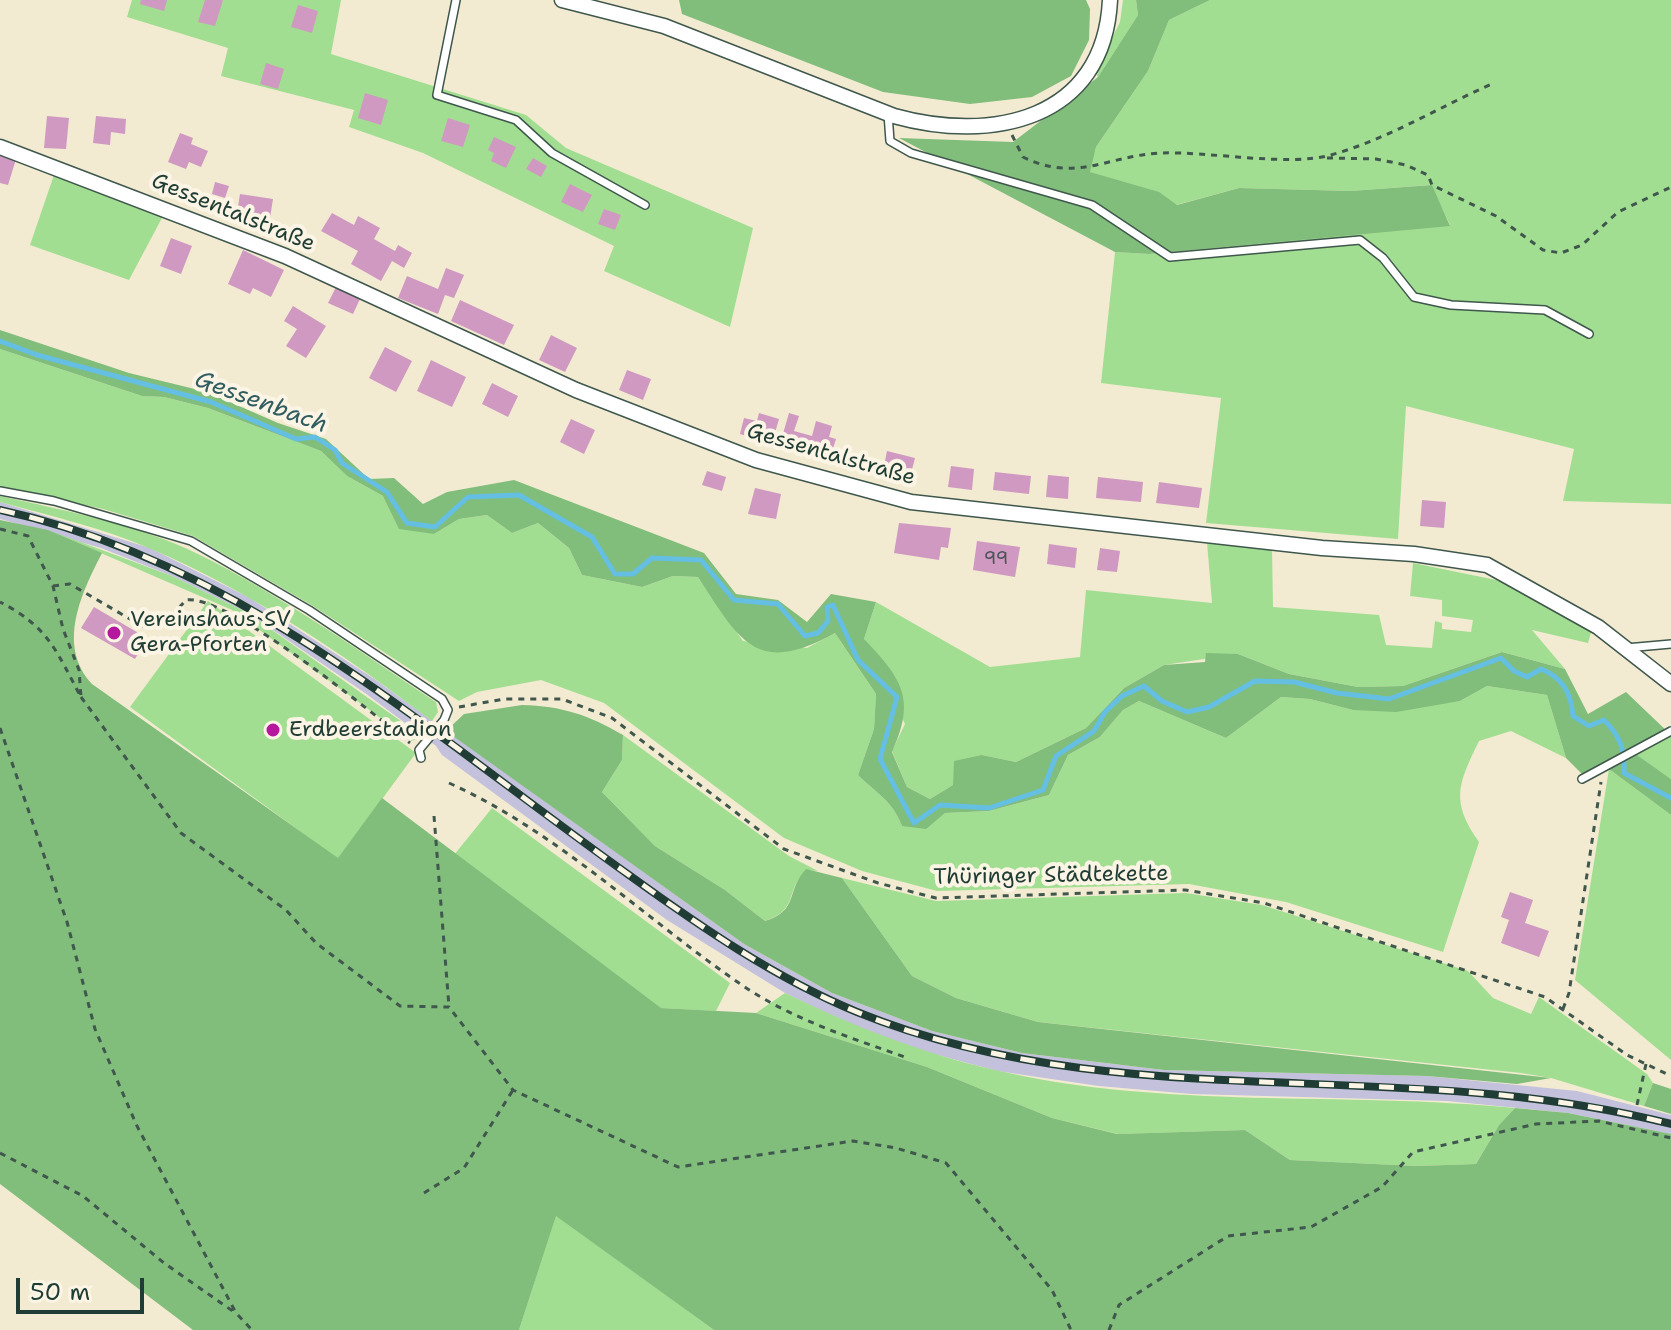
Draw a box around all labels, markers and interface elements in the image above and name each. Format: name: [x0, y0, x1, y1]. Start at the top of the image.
street label: Gessentalstraße: [147, 168, 319, 258]
water label: Gessenbach: [191, 366, 331, 440]
street label: Gessentalstraße: [744, 418, 918, 492]
house number: 99: [984, 548, 1008, 570]
place label: Vereinshaus SV Gera-Pforten: [130, 607, 291, 658]
marker: Vereinshaus SV Gera-Pforten: [105, 624, 123, 642]
place label: Erdbeerstadion: [289, 717, 452, 743]
marker: Erdbeerstadion: [264, 721, 282, 739]
street label: Thüringer Städtekette: [933, 861, 1169, 891]
scale bar: [20, 1262, 148, 1312]
text: 50 m: [30, 1276, 90, 1308]

